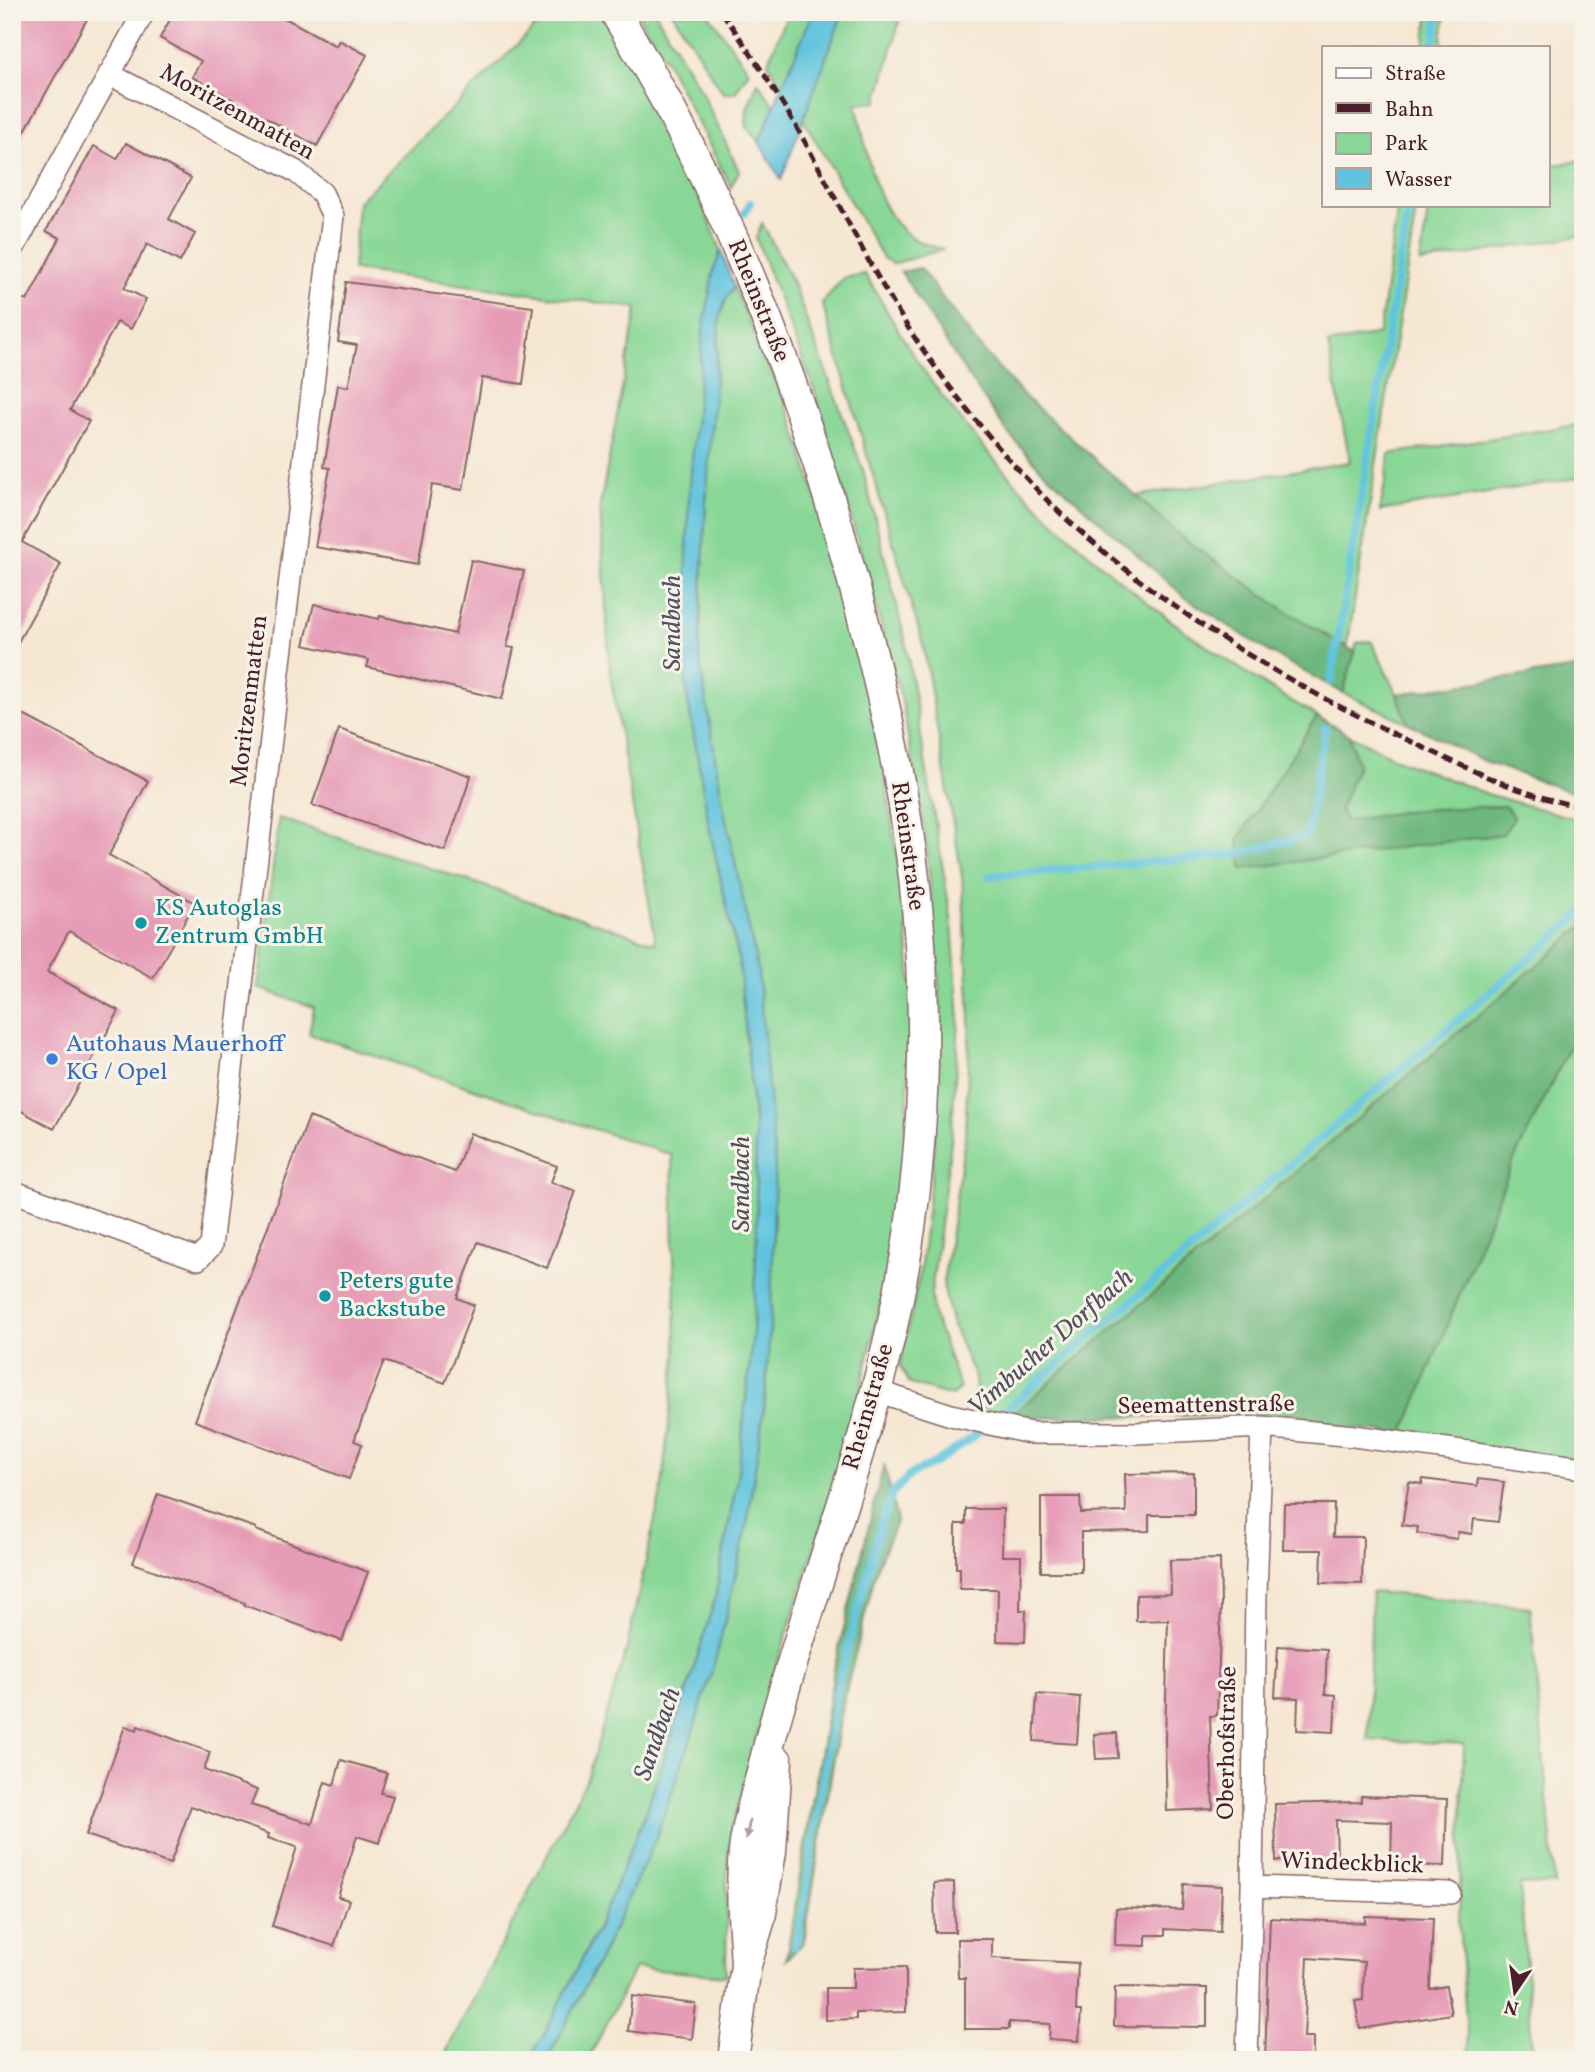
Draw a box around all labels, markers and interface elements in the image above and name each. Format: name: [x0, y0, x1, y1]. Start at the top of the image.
legend: [1322, 46, 1550, 206]
street label: Moritzenmatten: [153, 56, 321, 170]
text: Straße: [1385, 60, 1446, 89]
text: Bahn: [1385, 96, 1434, 125]
text: Park: [1385, 130, 1428, 159]
text: Wasser: [1385, 166, 1452, 195]
street label: Rheinstraße: [718, 234, 798, 368]
water label: Sandbach: [655, 575, 691, 671]
street label: Moritzenmatten: [223, 613, 277, 789]
street label: Rheinstraße: [881, 779, 933, 913]
place label: KS Autoglas Zentrum GmbH: [155, 892, 324, 954]
marker: KS Autoglas Zentrum GmbH: [133, 915, 149, 931]
place label: Autohaus Mauerhoff KG / Opel: [66, 1028, 286, 1090]
marker: Autohaus Mauerhoff KG / Opel: [44, 1051, 60, 1067]
water label: Sandbach: [724, 1136, 760, 1232]
water label: Vimbucher Dorfbach: [960, 1261, 1142, 1425]
place label: Peters gute Backstube: [339, 1265, 454, 1327]
marker: Peters gute Backstube: [317, 1288, 333, 1304]
street label: Rheinstraße: [835, 1340, 903, 1474]
street label: Seemattenstraße: [1117, 1387, 1295, 1425]
street label: Oberhofstraße: [1210, 1666, 1246, 1820]
water label: Sandbach: [625, 1683, 691, 1785]
one-way arrow: [742, 1818, 753, 1840]
street label: Windeckblick: [1280, 1845, 1424, 1883]
north arrow: [1480, 1956, 1550, 2026]
text: N: [1502, 1992, 1521, 2021]

